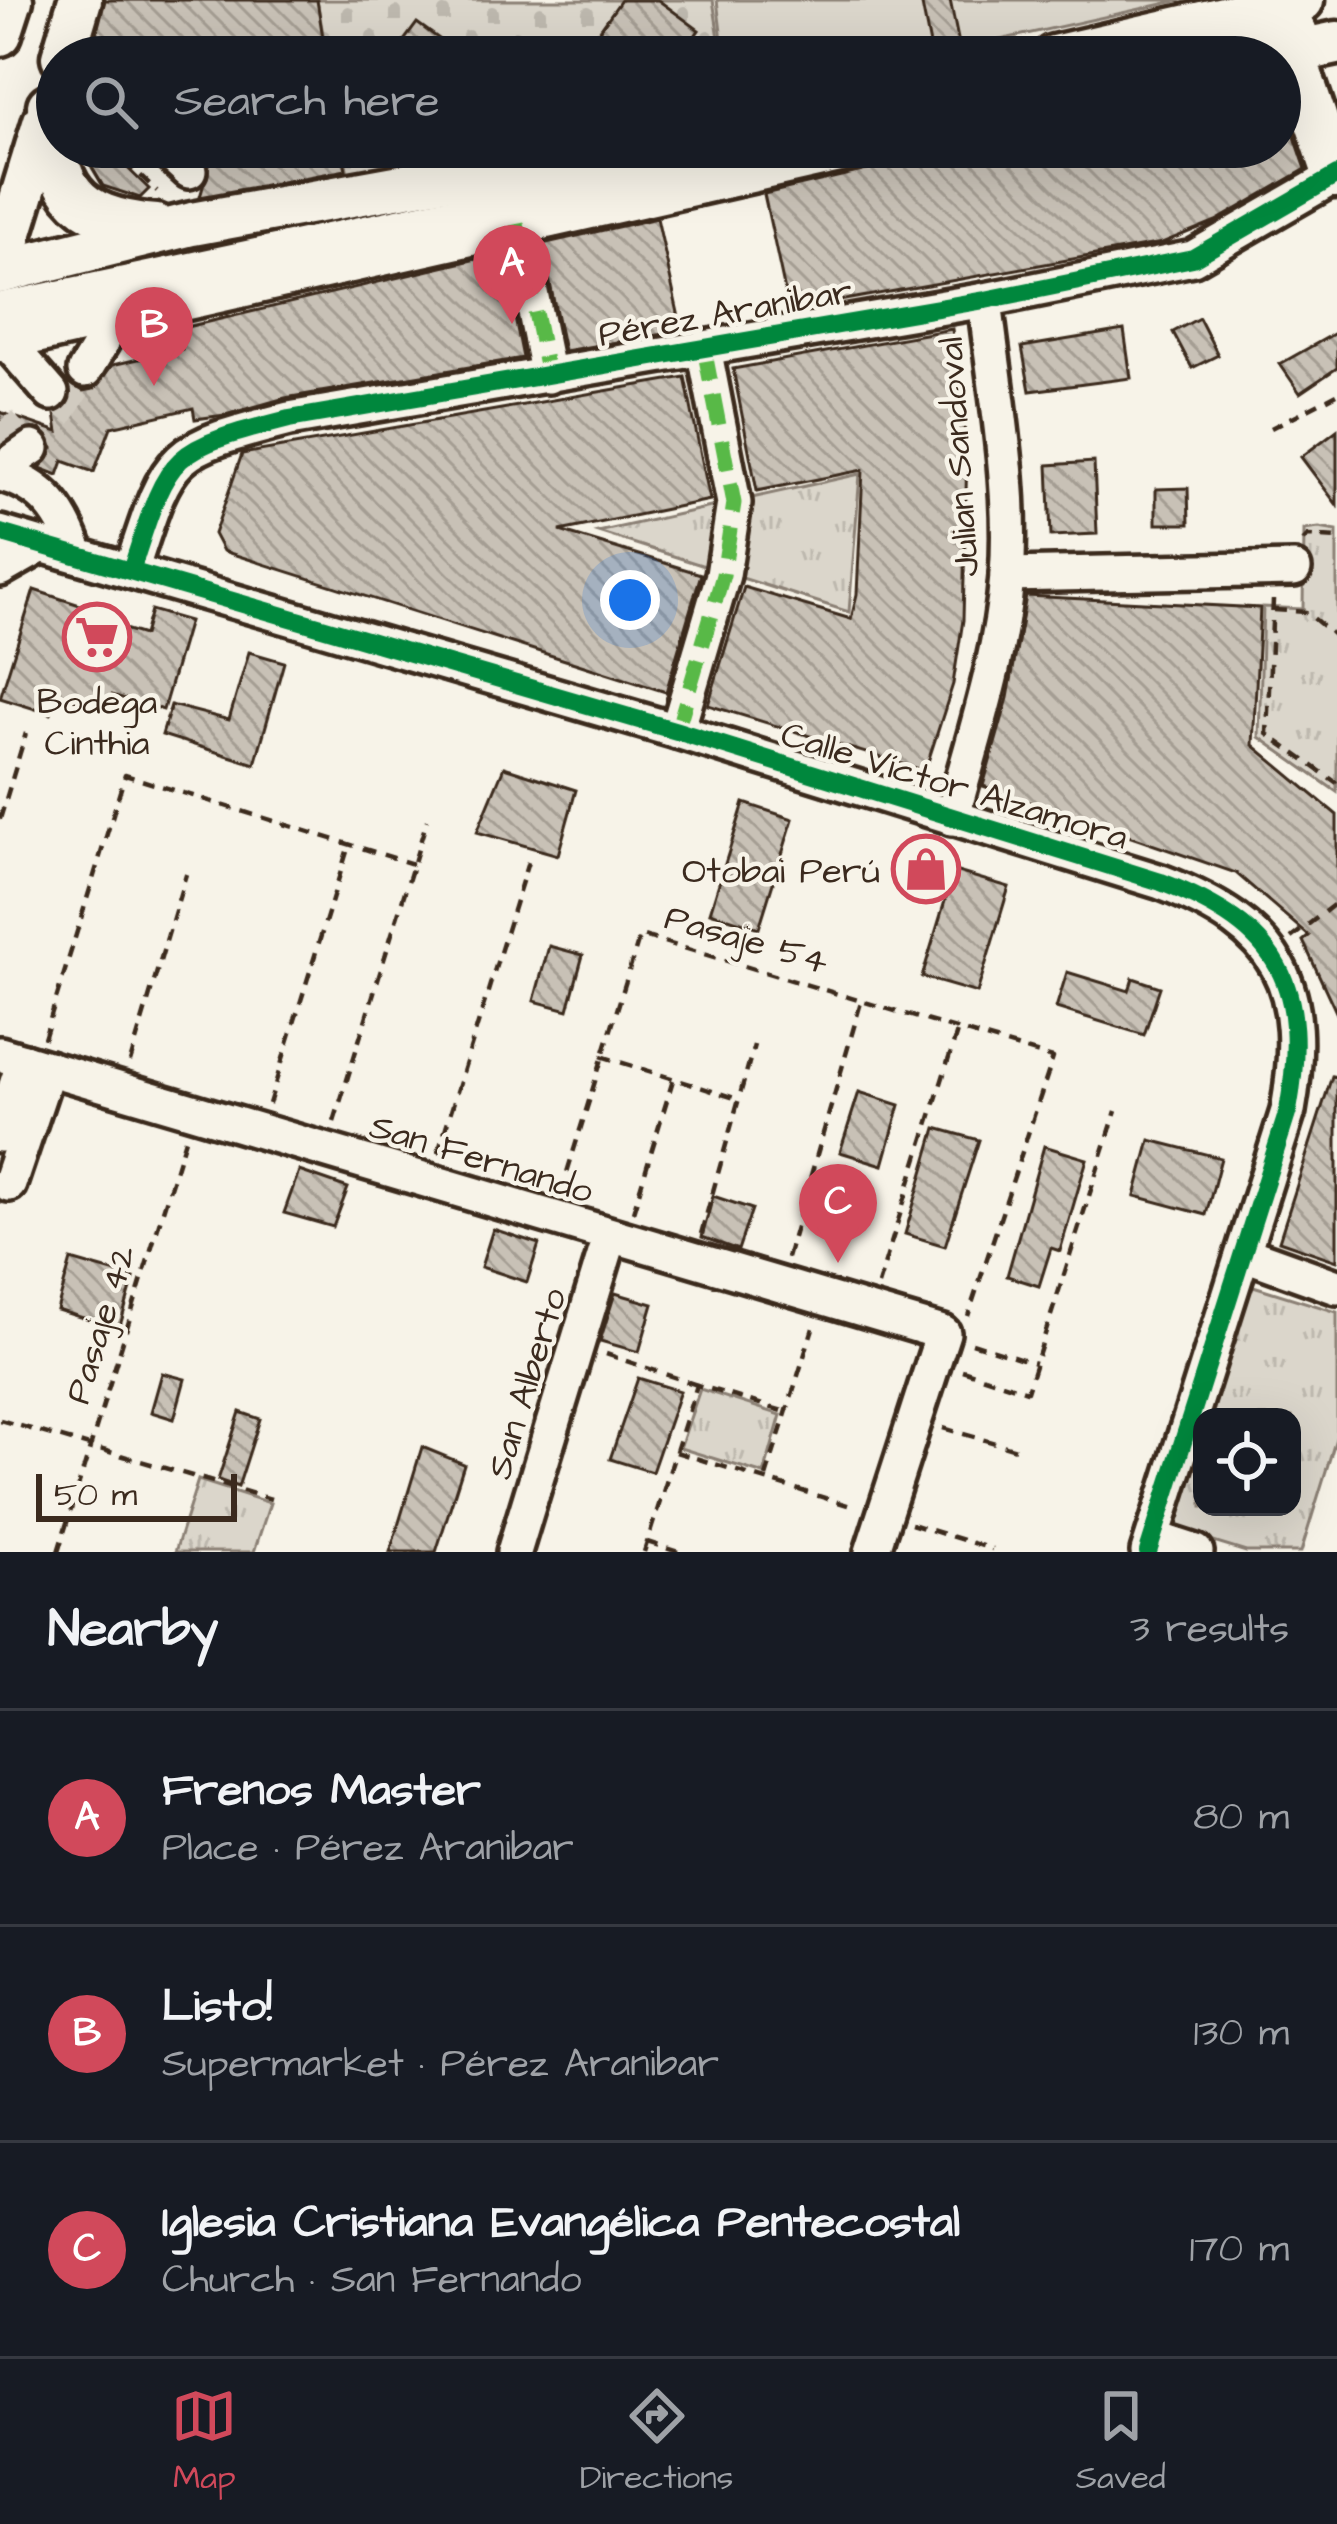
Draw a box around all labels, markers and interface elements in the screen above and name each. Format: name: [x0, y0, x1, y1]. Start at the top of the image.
search box: [36, 36, 1301, 168]
icon: search: [78, 69, 144, 135]
text: Search here: [174, 71, 440, 133]
pin: A: [473, 225, 551, 324]
street label: Pérez Aranibar: [594, 266, 857, 361]
pin: B: [115, 287, 193, 386]
street label: Julian Sandoval: [926, 335, 993, 578]
your location: [600, 570, 660, 630]
supermarket icon: Bodega Cinthia: [62, 602, 132, 672]
place label: Bodega Cinthia: [37, 677, 157, 769]
street label: Calle Víctor Alzamora: [775, 709, 1134, 863]
shop icon: Otobai Perú: [891, 834, 961, 904]
place label: Otobai Perú: [682, 846, 880, 897]
street label: Pasaje 54: [659, 893, 834, 988]
street label: San Fernando: [363, 1101, 599, 1218]
pin: C: [799, 1164, 877, 1263]
street label: Pasaje 42: [53, 1239, 150, 1410]
street label: San Alberto: [474, 1282, 581, 1485]
map controls: [1193, 1408, 1301, 1516]
button: locate: [1193, 1408, 1301, 1516]
scale bar: [36, 1468, 237, 1521]
text: 50 m: [54, 1472, 137, 1518]
text: Nearby: [48, 1595, 218, 1666]
text: 3 results: [1130, 1603, 1289, 1657]
text: Frenos Master: [162, 1760, 481, 1822]
text: A: [75, 1791, 99, 1845]
text: 80 m: [1193, 1791, 1289, 1845]
text: Place · Pérez Aranibar: [162, 1822, 574, 1876]
text: Listo!: [162, 1976, 272, 2038]
text: B: [73, 2007, 101, 2061]
text: 130 m: [1194, 2007, 1289, 2061]
text: Supermarket · Pérez Aranibar: [162, 2038, 719, 2092]
text: Iglesia Cristiana Evangélica Pentecostal: [162, 2192, 960, 2254]
text: C: [73, 2223, 101, 2277]
text: 170 m: [1189, 2223, 1289, 2277]
text: Church · San Fernando: [162, 2254, 581, 2308]
tab: Map: [171, 2383, 237, 2501]
tab: Directions: [580, 2383, 733, 2501]
tab: Saved: [1076, 2383, 1166, 2501]

